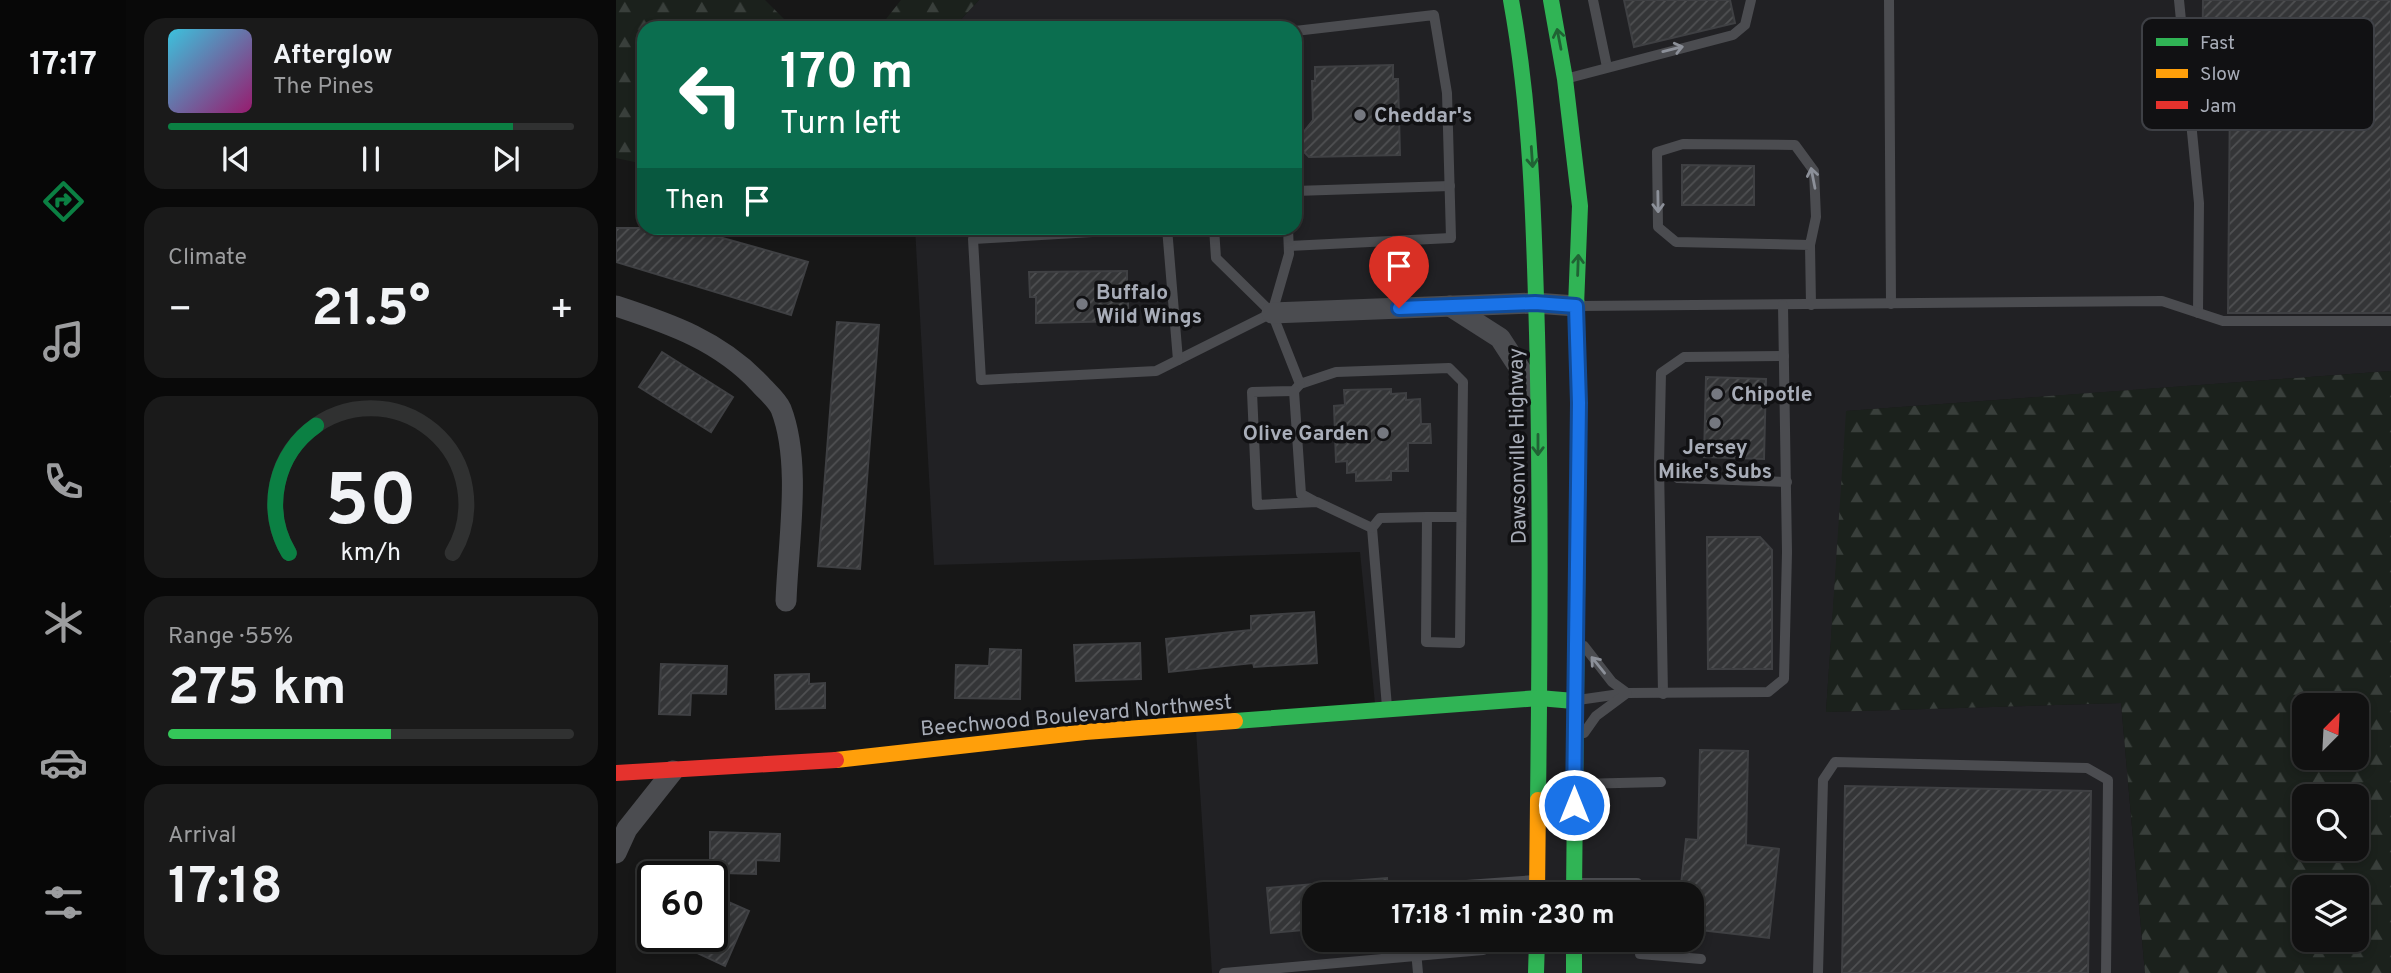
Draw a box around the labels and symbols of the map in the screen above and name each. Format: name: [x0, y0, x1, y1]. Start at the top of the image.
legend: [2142, 18, 2374, 130]
one-way arrow: [1551, 28, 1565, 51]
text: Fast: [2200, 32, 2235, 56]
one-way arrow: [1661, 42, 1684, 55]
text: Slow: [2200, 63, 2240, 87]
text: Jam: [2200, 95, 2237, 119]
place label: Cheddar's: [1374, 103, 1472, 130]
marker: Cheddar's: [1352, 107, 1368, 123]
one-way arrow: [1526, 145, 1539, 167]
one-way arrow: [1806, 167, 1819, 189]
one-way arrow: [1651, 190, 1664, 213]
pin: [1369, 236, 1429, 308]
one-way arrow: [1571, 254, 1584, 277]
place label: Buffalo Wild Wings: [1096, 280, 1202, 331]
marker: Buffalo Wild Wings: [1074, 296, 1090, 312]
street label: Dawsonville Highway: [1503, 348, 1534, 544]
place label: Chipotle: [1731, 382, 1812, 409]
marker: Chipotle: [1709, 386, 1725, 402]
marker: Jersey Mike's Subs: [1707, 415, 1723, 431]
place label: Olive Garden: [1243, 421, 1369, 448]
marker: Olive Garden: [1375, 425, 1391, 441]
one-way arrow: [1531, 433, 1545, 456]
place label: Jersey Mike's Subs: [1658, 435, 1772, 486]
one-way arrow: [1591, 657, 1606, 675]
street label: Beechwood Boulevard Northwest: [919, 689, 1233, 744]
north arrow: [2292, 693, 2370, 770]
position arrow: [1537, 768, 1611, 842]
speed limit sign: 60: [637, 861, 728, 952]

